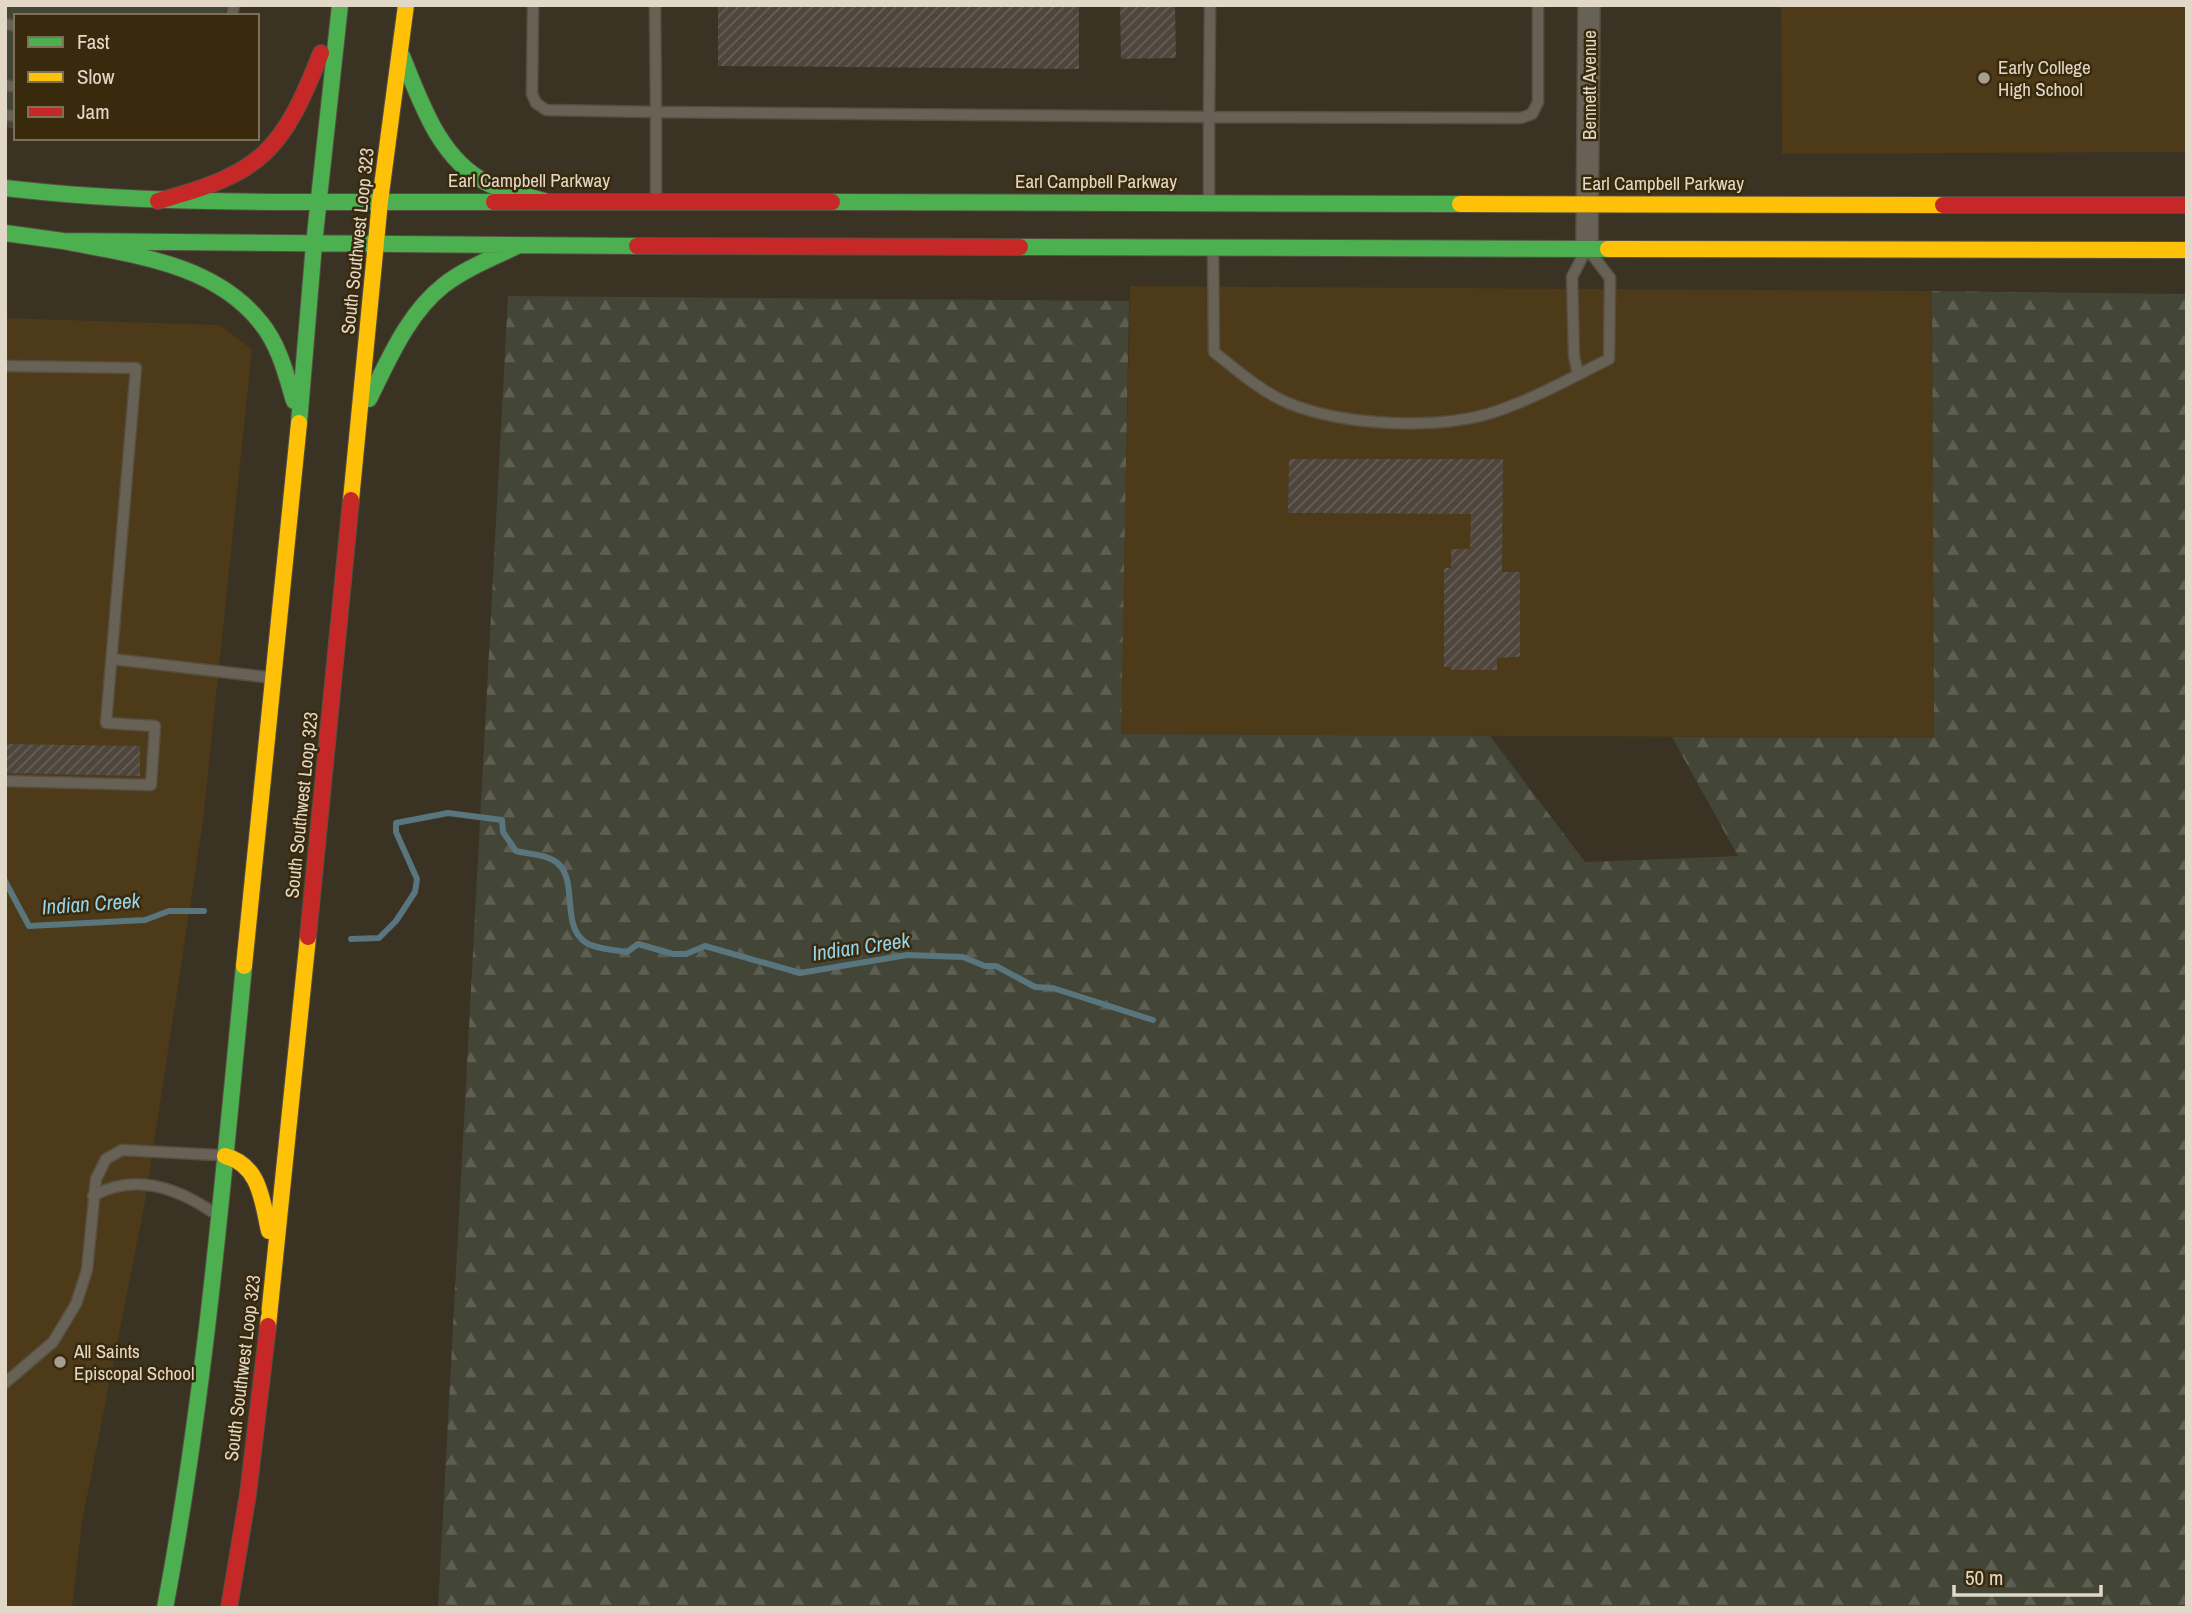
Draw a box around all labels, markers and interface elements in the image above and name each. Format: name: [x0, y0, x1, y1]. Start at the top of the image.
legend: [14, 14, 259, 140]
text: Fast: [77, 27, 110, 56]
street label: Bennett Avenue: [1576, 30, 1602, 140]
place label: Early College High School: [1998, 54, 2091, 102]
text: Slow: [77, 62, 115, 91]
marker: Early College High School: [1976, 70, 1992, 86]
text: Jam: [77, 97, 110, 126]
street label: South Southwest Loop 323: [334, 147, 380, 335]
street label: Earl Campbell Parkway: [448, 167, 610, 193]
street label: Earl Campbell Parkway: [1015, 168, 1177, 194]
street label: Earl Campbell Parkway: [1582, 170, 1744, 196]
street label: South Southwest Loop 323: [278, 711, 324, 899]
water label: Indian Creek: [41, 886, 143, 921]
water label: Indian Creek: [810, 925, 913, 968]
street label: South Southwest Loop 323: [218, 1274, 266, 1462]
place label: All Saints Episcopal School: [73, 1338, 194, 1386]
marker: All Saints Episcopal School: [52, 1354, 68, 1370]
scale bar: [1954, 1554, 2101, 1598]
text: 50 m: [1965, 1563, 2003, 1592]

